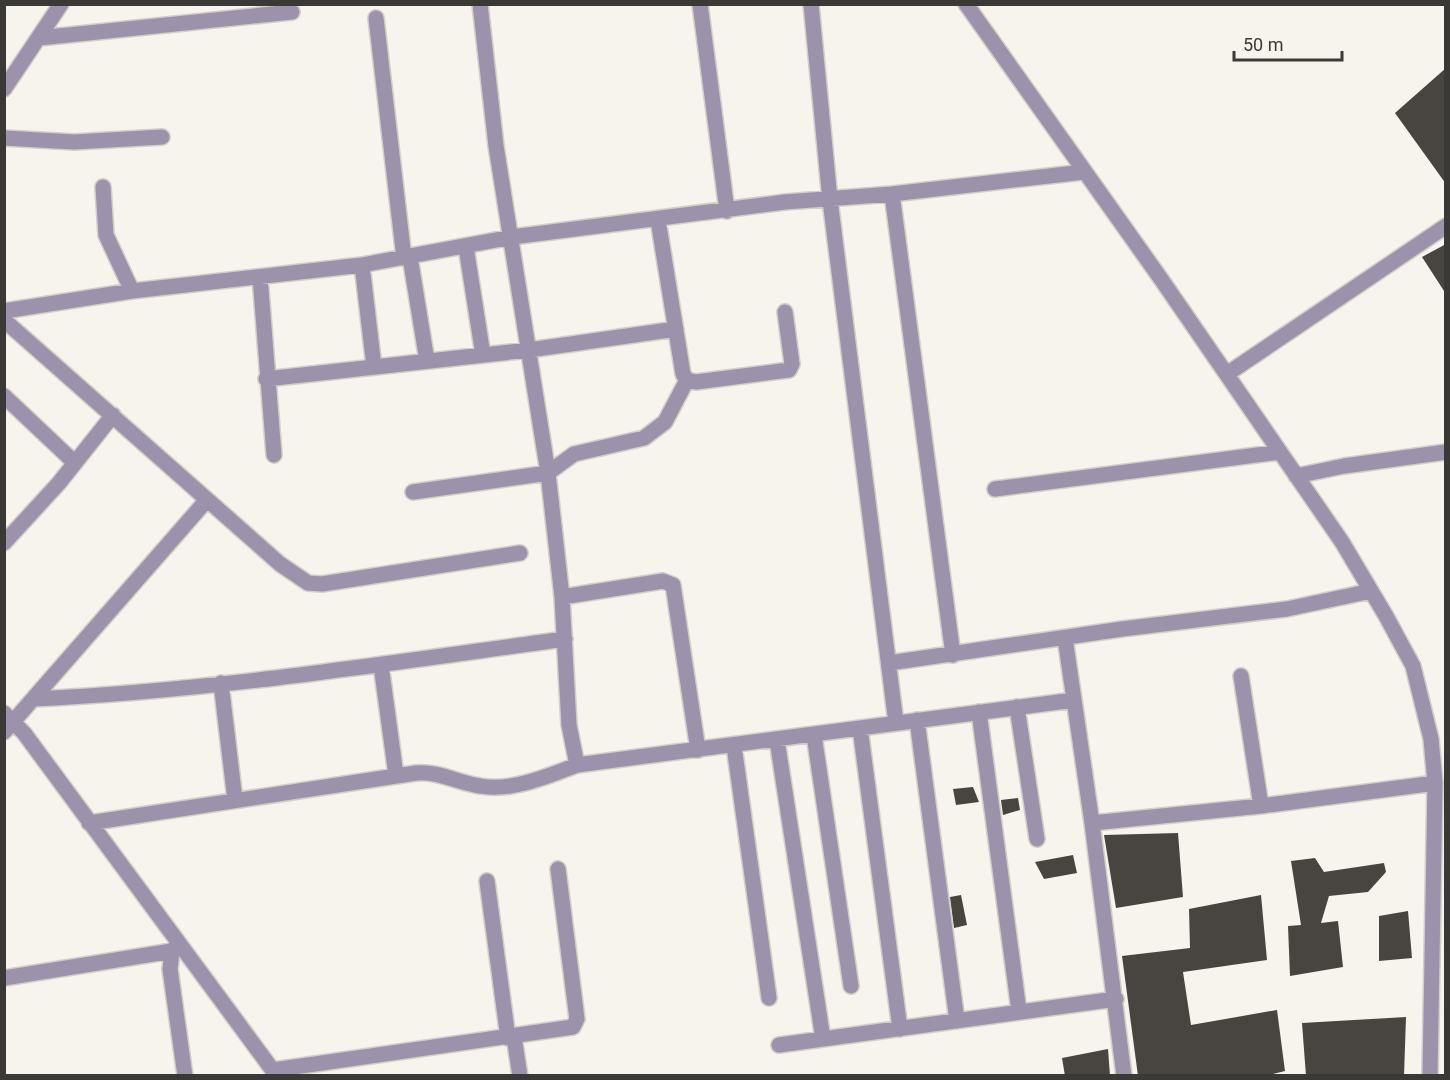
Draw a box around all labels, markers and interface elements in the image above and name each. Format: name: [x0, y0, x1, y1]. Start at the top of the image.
scale bar: [1234, 24, 1342, 62]
text: 50 m: [1243, 34, 1283, 55]

